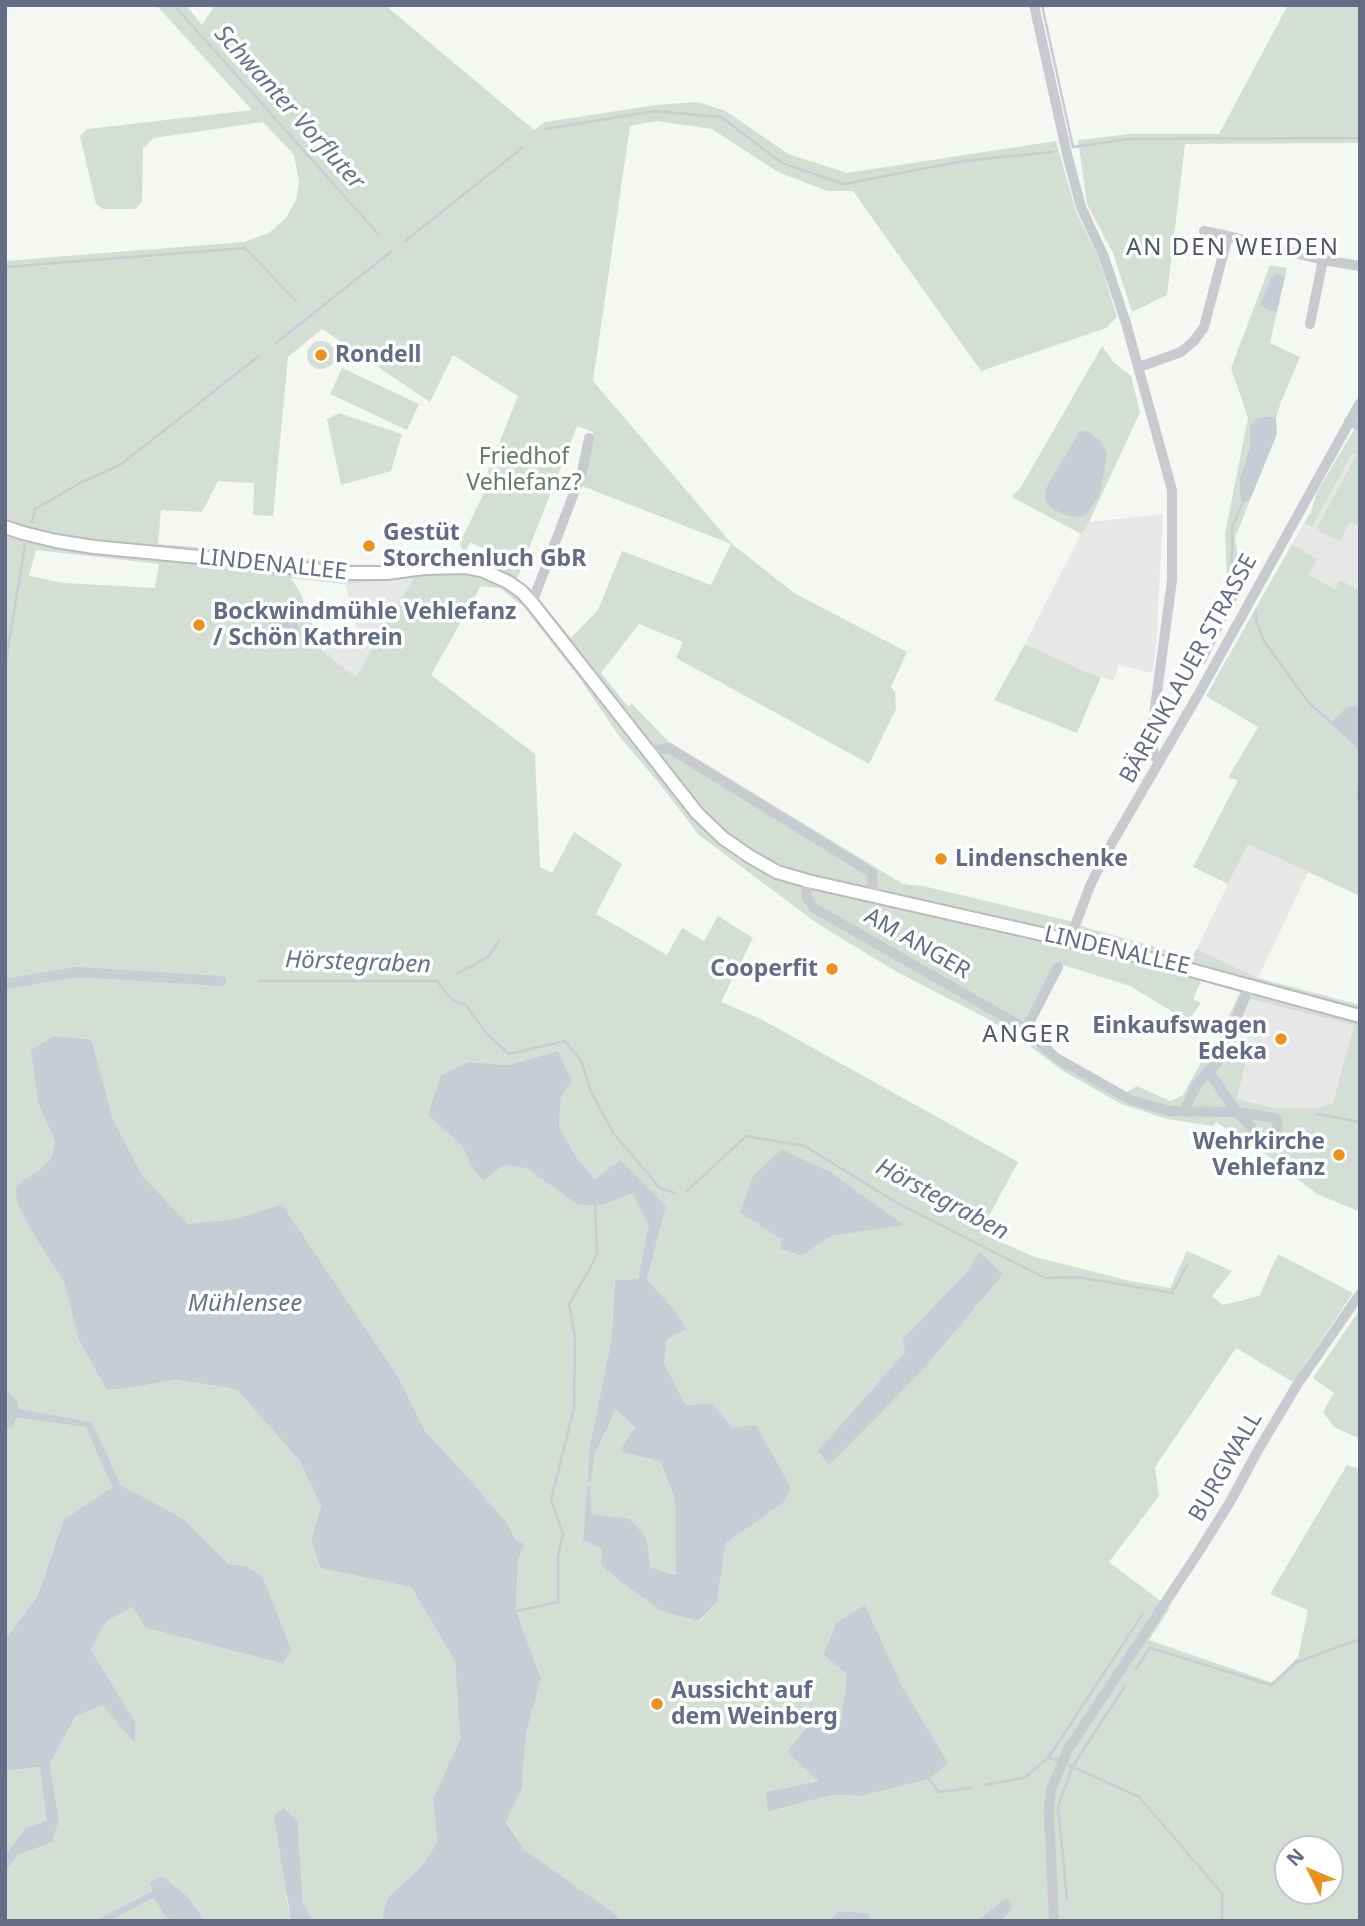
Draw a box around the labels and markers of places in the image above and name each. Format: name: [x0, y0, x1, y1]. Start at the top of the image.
place label: Rondell: [335, 341, 421, 369]
marker: Rondell: [313, 347, 329, 363]
place label: Gestüt Storchenluch GbR: [383, 519, 586, 573]
marker: Gestüt Storchenluch GbR: [361, 538, 377, 554]
place label: Bockwindmühle Vehlefanz / Schön Kathrein: [213, 598, 516, 652]
marker: Bockwindmühle Vehlefanz / Schön Kathrein: [191, 617, 207, 633]
place label: Lindenschenke: [955, 845, 1128, 873]
marker: Lindenschenke: [933, 851, 949, 867]
place label: Cooperfit: [710, 955, 818, 983]
marker: Cooperfit: [824, 961, 840, 977]
place label: Einkaufswagen Edeka: [1092, 1012, 1267, 1066]
marker: Einkaufswagen Edeka: [1273, 1031, 1289, 1047]
place label: Wehrkirche Vehlefanz: [1193, 1128, 1325, 1182]
marker: Wehrkirche Vehlefanz: [1331, 1147, 1347, 1163]
place label: Aussicht auf dem Weinberg: [671, 1677, 838, 1731]
marker: Aussicht auf dem Weinberg: [649, 1696, 665, 1712]

